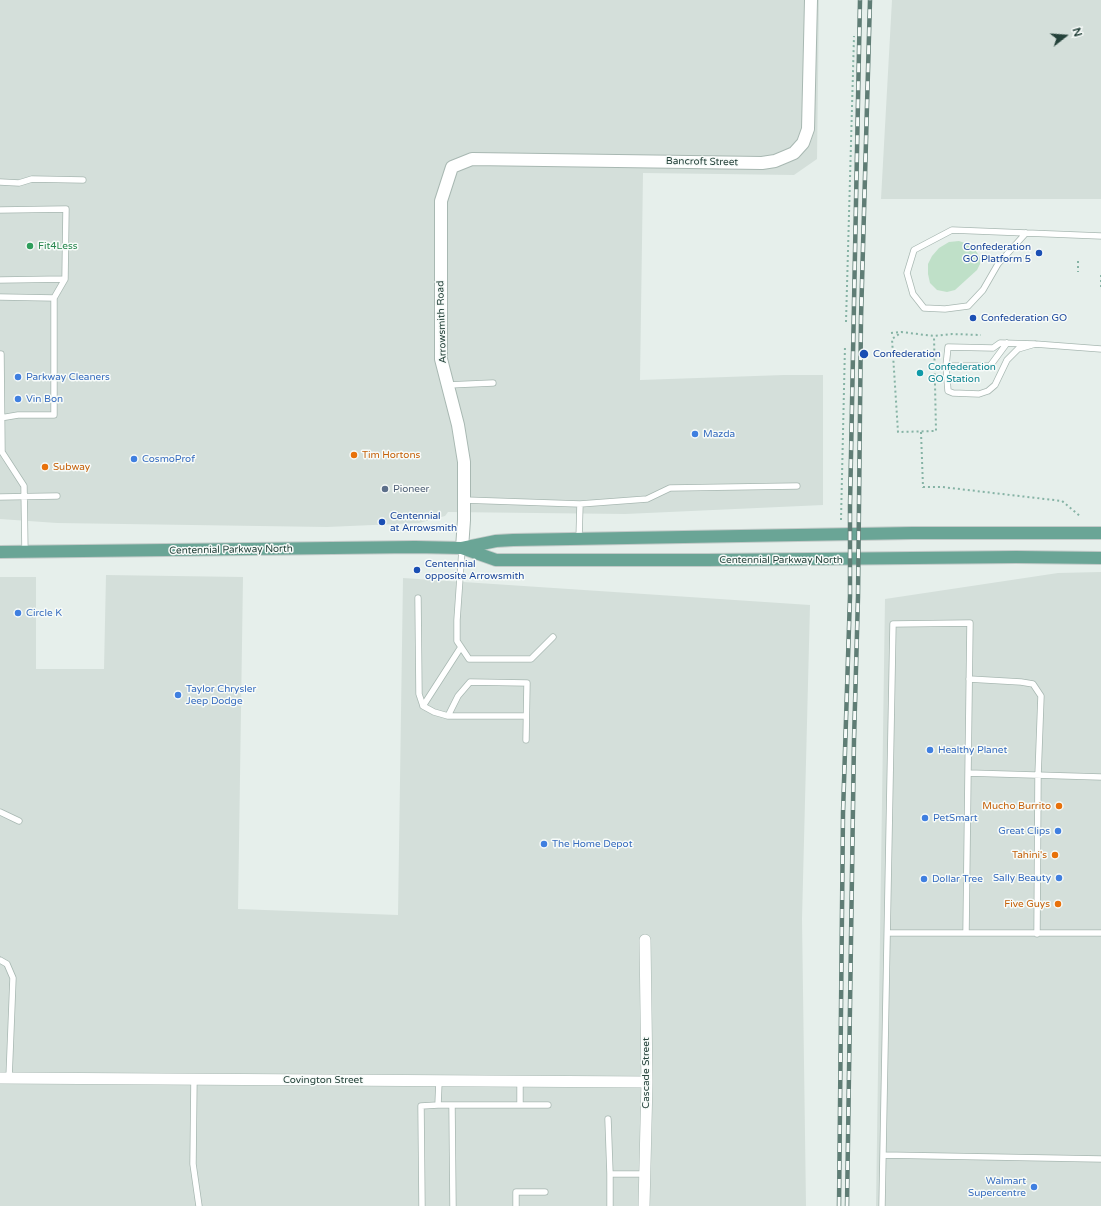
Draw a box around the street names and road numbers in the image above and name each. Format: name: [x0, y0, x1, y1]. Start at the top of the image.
street label: Bancroft Street: [666, 155, 738, 169]
street label: Arrowsmith Road: [435, 280, 449, 364]
street label: Centennial Parkway North: [169, 543, 293, 557]
street label: Centennial Parkway North: [719, 554, 843, 566]
street label: Cascade Street: [640, 1037, 652, 1109]
street label: Covington Street: [283, 1074, 363, 1086]

